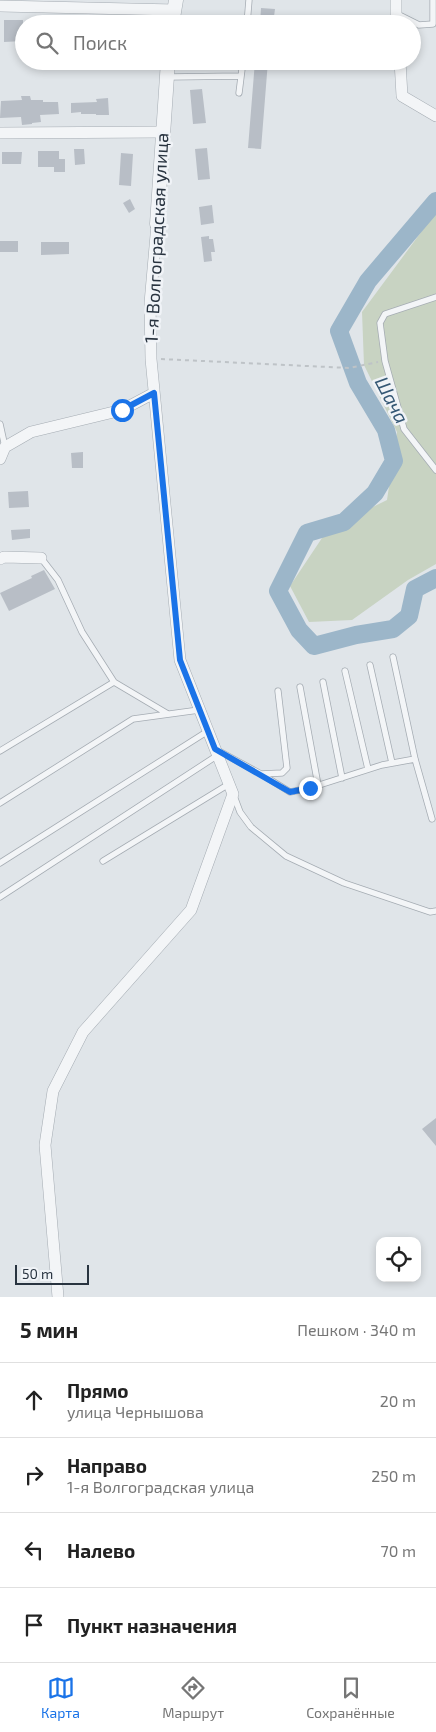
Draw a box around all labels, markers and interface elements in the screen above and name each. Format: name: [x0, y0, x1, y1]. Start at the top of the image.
search box: [15, 15, 421, 70]
icon: search: [33, 29, 61, 57]
text: Поиск: [73, 31, 127, 54]
street label: 1-я Волгоградская улица: [140, 132, 172, 344]
water label: Шача: [371, 372, 414, 427]
route start: [111, 399, 134, 422]
route end: [299, 777, 322, 800]
map controls: [376, 1237, 421, 1282]
button: locate: [376, 1237, 421, 1282]
scale bar: [15, 1262, 89, 1285]
text: 50 m: [22, 1265, 53, 1282]
text: 5 мин: [20, 1317, 78, 1342]
text: Пешком · 340 m: [297, 1320, 416, 1339]
text: Прямо: [67, 1379, 129, 1402]
icon: ahead: [20, 1386, 48, 1414]
text: 20 m: [380, 1391, 416, 1410]
text: улица Чернышова: [67, 1402, 204, 1421]
text: Направо: [67, 1454, 147, 1477]
icon: right: [20, 1461, 48, 1489]
text: 250 m: [371, 1466, 416, 1485]
text: 1-я Волгоградская улица: [67, 1477, 254, 1496]
icon: left: [20, 1536, 48, 1564]
text: Налево: [67, 1539, 135, 1562]
text: 70 m: [381, 1541, 416, 1560]
icon: arrive: [20, 1611, 48, 1639]
text: Пункт назначения: [67, 1614, 237, 1637]
tab: Карта: [41, 1674, 80, 1721]
tab: Маршрут: [162, 1674, 224, 1721]
tab: Сохранённые: [306, 1674, 395, 1721]

